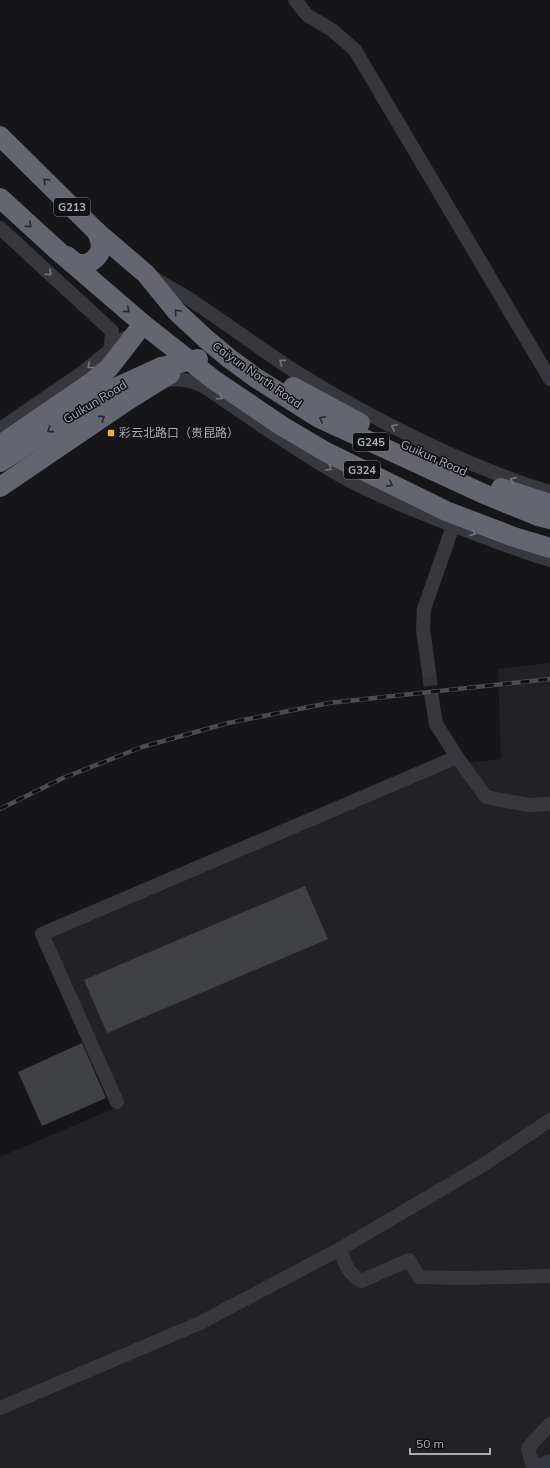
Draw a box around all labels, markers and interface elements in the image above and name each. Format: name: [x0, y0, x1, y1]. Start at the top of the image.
one-way arrow: [43, 178, 51, 186]
road number: G213: [54, 198, 90, 216]
one-way arrow: [24, 220, 32, 227]
one-way arrow: [44, 268, 52, 276]
one-way arrow: [122, 306, 129, 313]
one-way arrow: [175, 309, 182, 317]
street label: Caiyun North Road: [210, 338, 305, 411]
one-way arrow: [279, 360, 286, 367]
one-way arrow: [88, 361, 95, 368]
street label: Guikun Road: [60, 377, 129, 426]
one-way arrow: [216, 392, 223, 400]
one-way arrow: [98, 415, 105, 423]
one-way arrow: [319, 416, 327, 424]
one-way arrow: [391, 424, 399, 432]
one-way arrow: [47, 425, 54, 433]
place label: 彩云北路口（贵昆路）: [119, 425, 239, 440]
marker: 彩云北路口（贵昆路）: [106, 428, 116, 438]
road number: G245: [353, 433, 389, 451]
street label: Guikun Road: [399, 436, 470, 479]
road number: G324: [344, 461, 380, 479]
one-way arrow: [325, 463, 332, 471]
one-way arrow: [510, 476, 517, 484]
one-way arrow: [386, 479, 393, 487]
one-way arrow: [469, 529, 476, 537]
scale bar: [410, 1430, 490, 1456]
text: 50 m: [416, 1436, 444, 1451]

